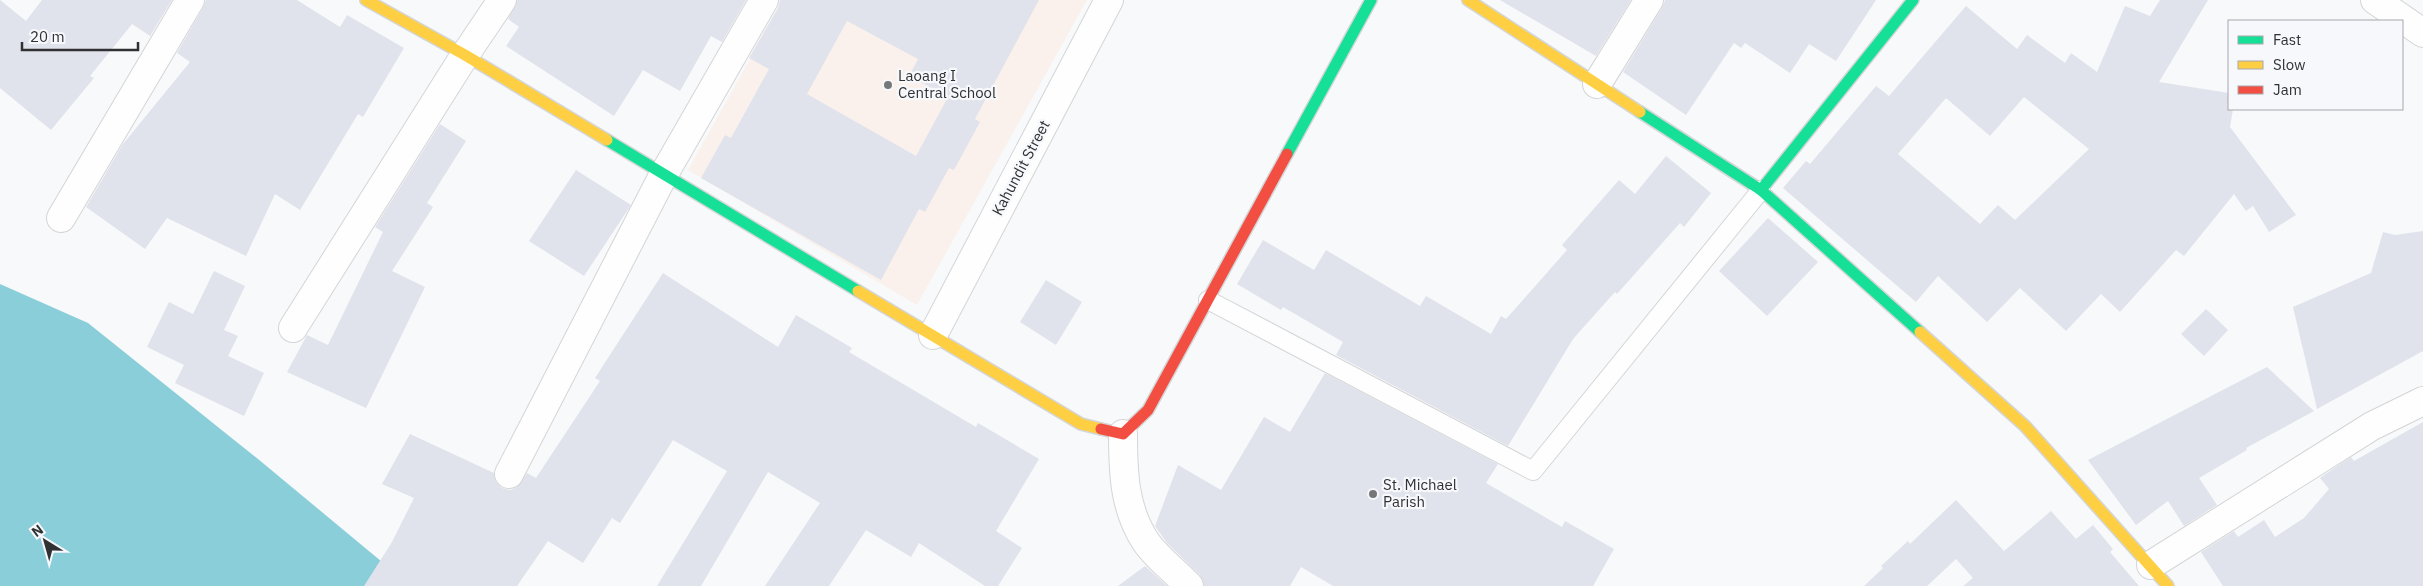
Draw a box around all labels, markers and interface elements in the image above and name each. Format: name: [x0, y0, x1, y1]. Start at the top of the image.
scale bar: [22, 20, 139, 52]
legend: [2228, 20, 2403, 110]
text: 20 m: [30, 27, 65, 46]
text: Fast: [2273, 30, 2301, 49]
text: Slow: [2273, 55, 2306, 74]
place label: Laoang I Central School: [898, 66, 996, 102]
marker: Laoang I Central School: [882, 79, 894, 91]
text: Jam: [2273, 80, 2302, 99]
street label: Kahundit Street: [987, 117, 1054, 219]
place label: St. Michael Parish: [1383, 475, 1457, 511]
marker: St. Michael Parish: [1367, 488, 1379, 500]
north arrow: [20, 516, 70, 566]
text: N: [28, 520, 47, 541]

